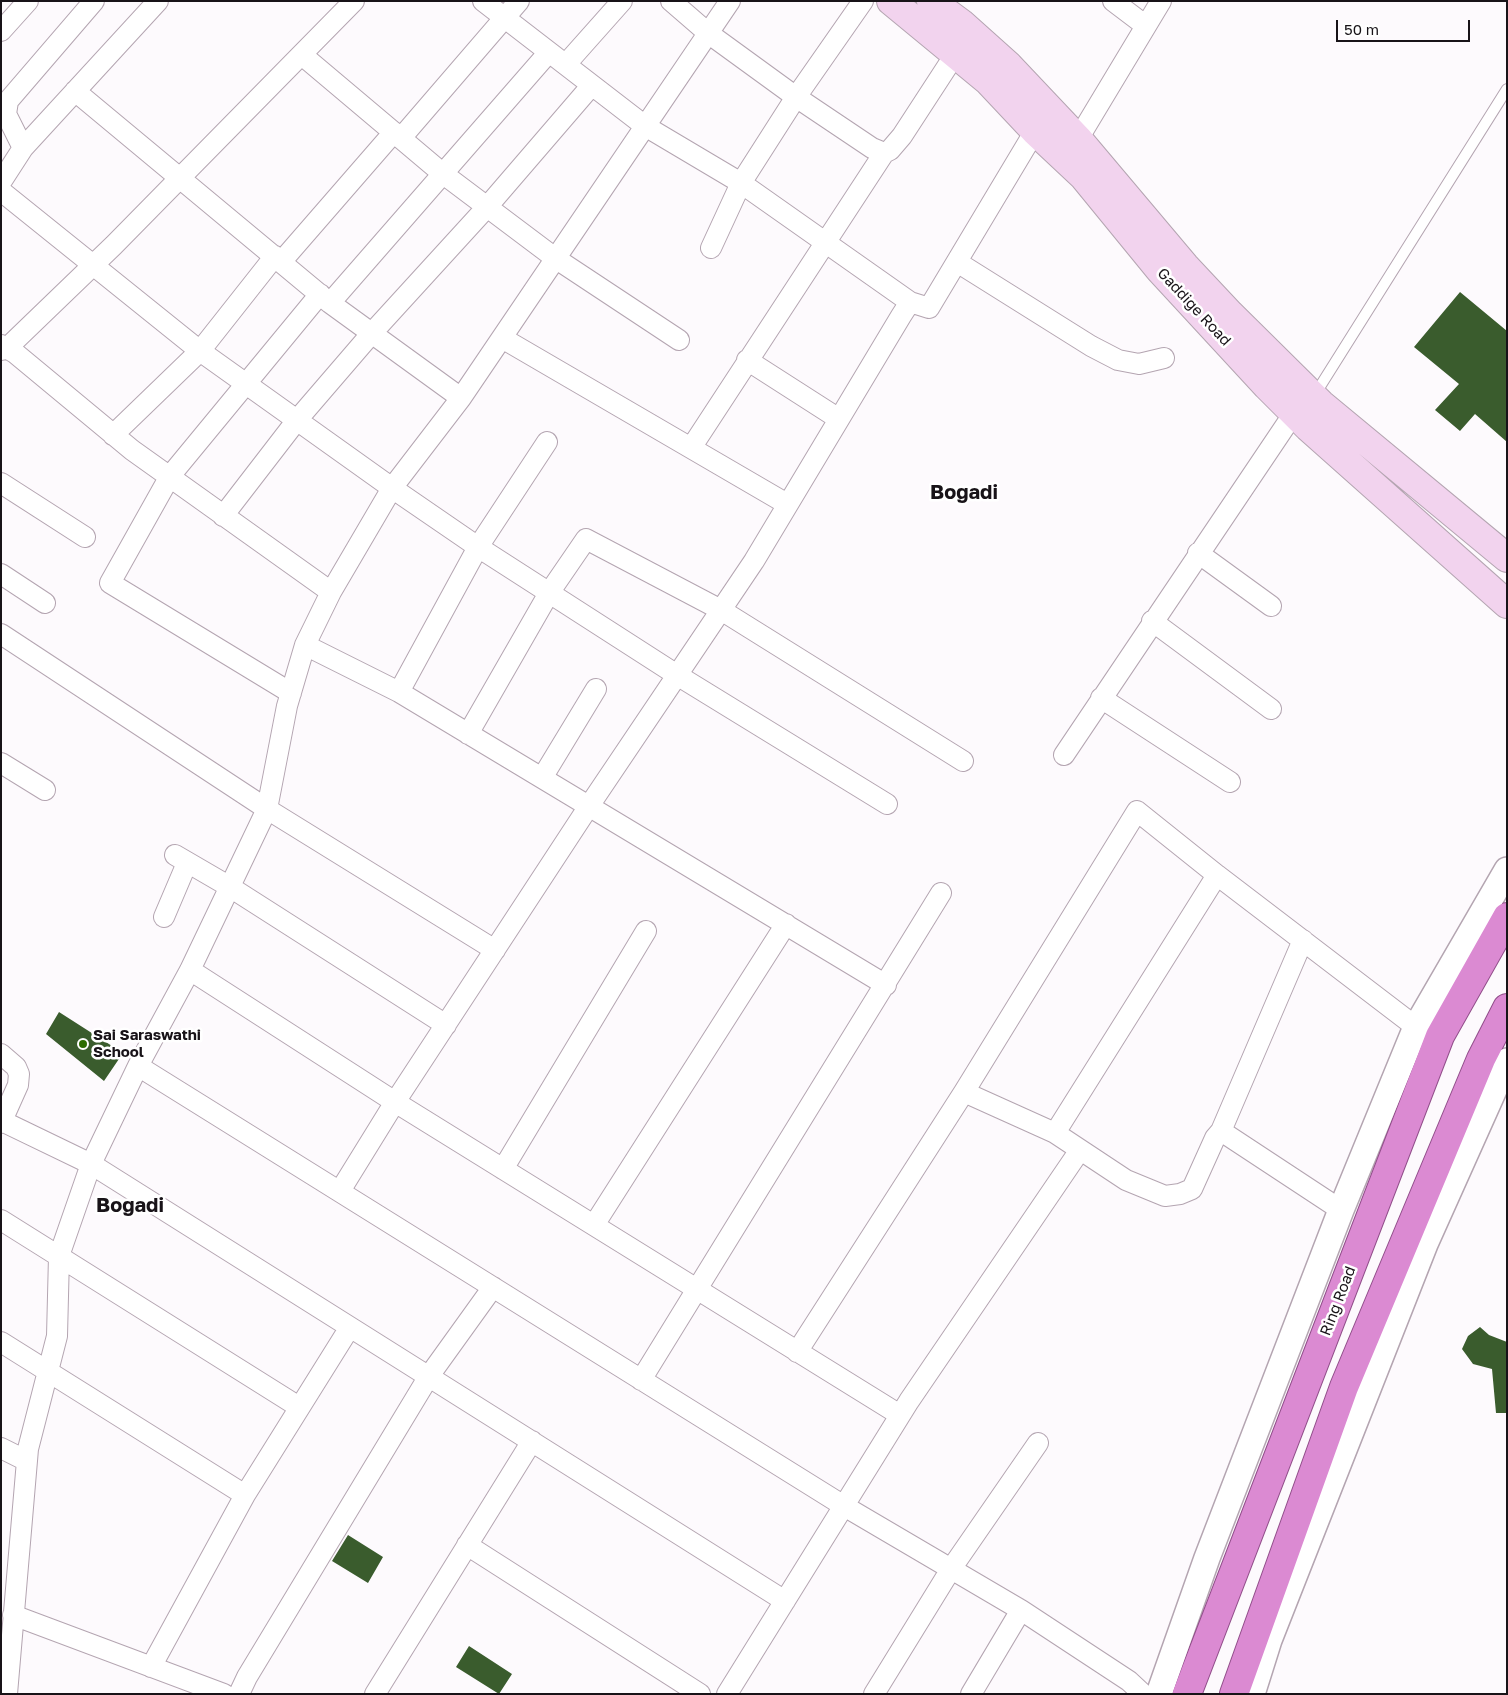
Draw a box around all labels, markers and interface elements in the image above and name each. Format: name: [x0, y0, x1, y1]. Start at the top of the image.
scale bar: [1338, 10, 1472, 42]
text: 50 m: [1344, 20, 1379, 38]
street label: Gaddige Road: [1153, 264, 1235, 350]
district label: Bogadi: [930, 481, 998, 505]
place label: Sai Saraswathi School: [93, 1026, 201, 1061]
marker: Sai Saraswathi School: [77, 1038, 89, 1050]
district label: Bogadi: [96, 1194, 164, 1218]
street label: Ring Road: [1316, 1264, 1360, 1338]

